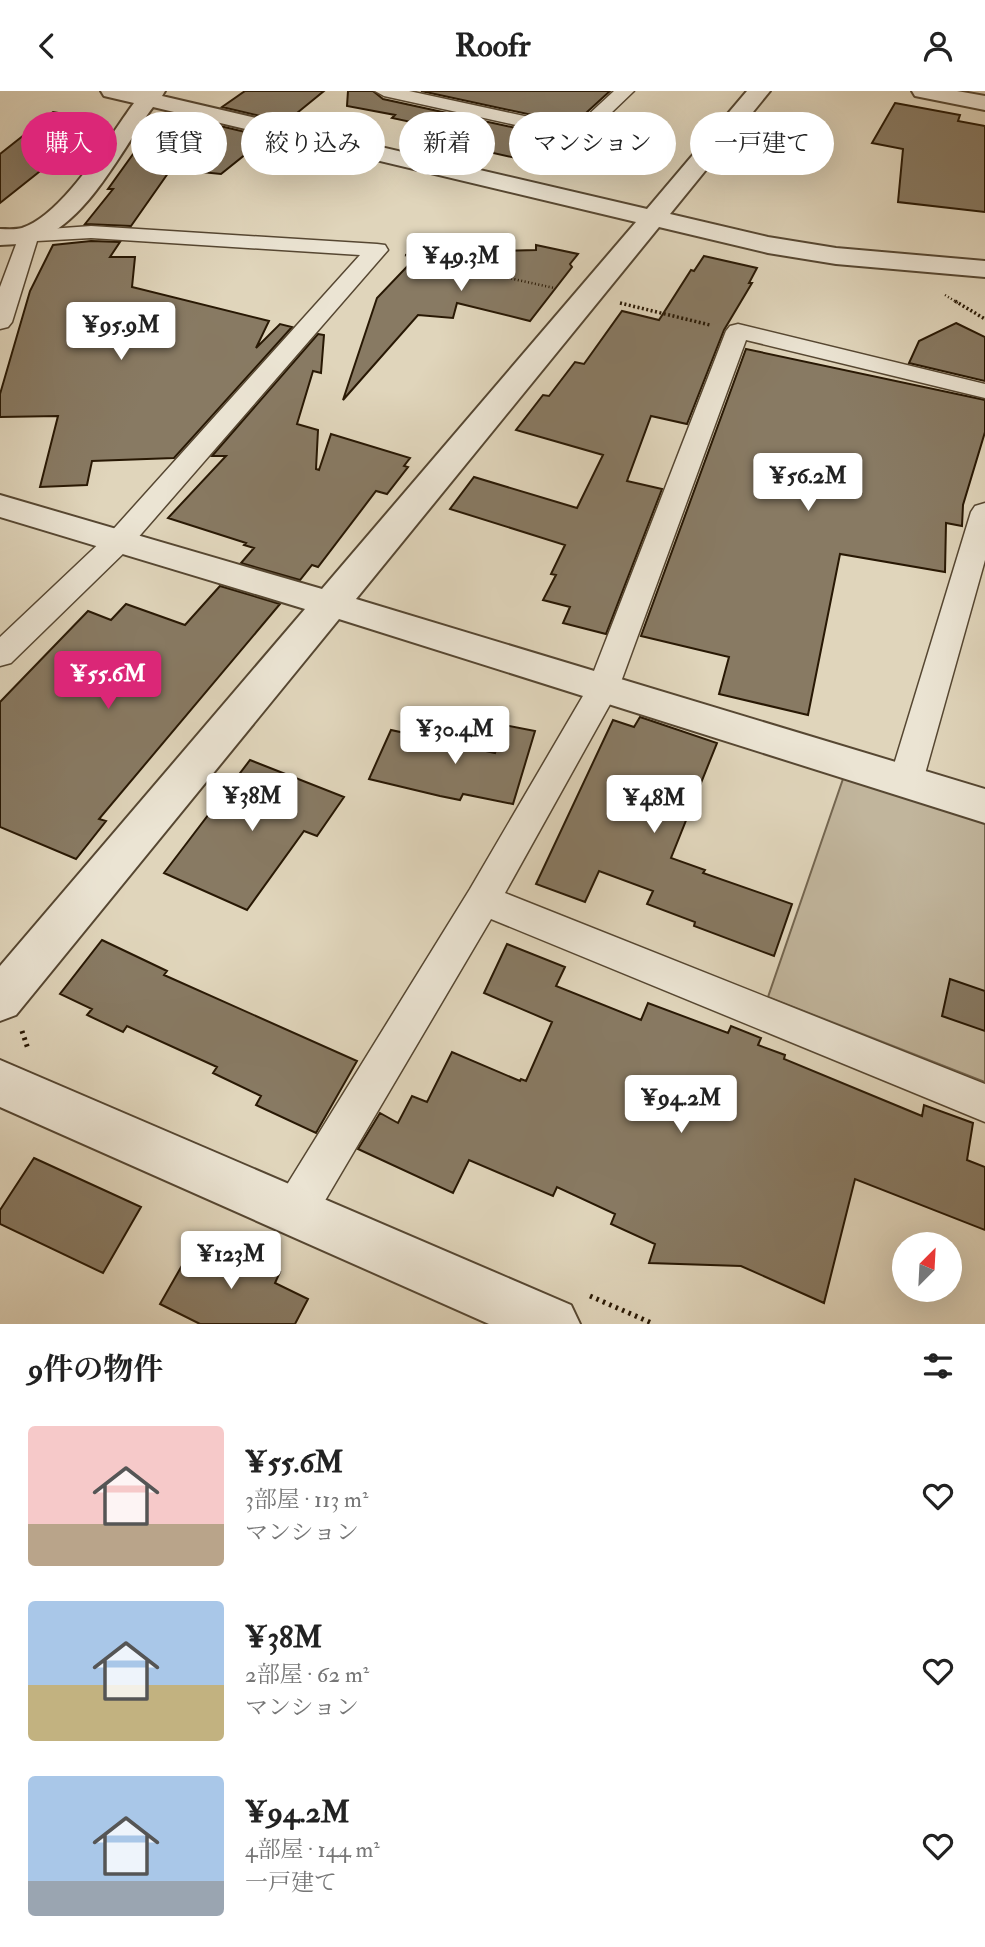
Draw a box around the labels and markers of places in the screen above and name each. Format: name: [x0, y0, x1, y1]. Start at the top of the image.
pin: ¥49.3M: [404, 233, 518, 293]
pin: ¥95.9M: [64, 303, 178, 362]
pin: ¥56.2M: [751, 453, 865, 513]
pin: ¥55.6M: [51, 651, 165, 711]
pin: ¥30.4M: [398, 707, 512, 766]
pin: ¥38M: [211, 773, 293, 833]
pin: ¥48M: [613, 775, 695, 835]
pin: ¥94.2M: [624, 1075, 738, 1135]
pin: ¥123M: [182, 1231, 280, 1291]

